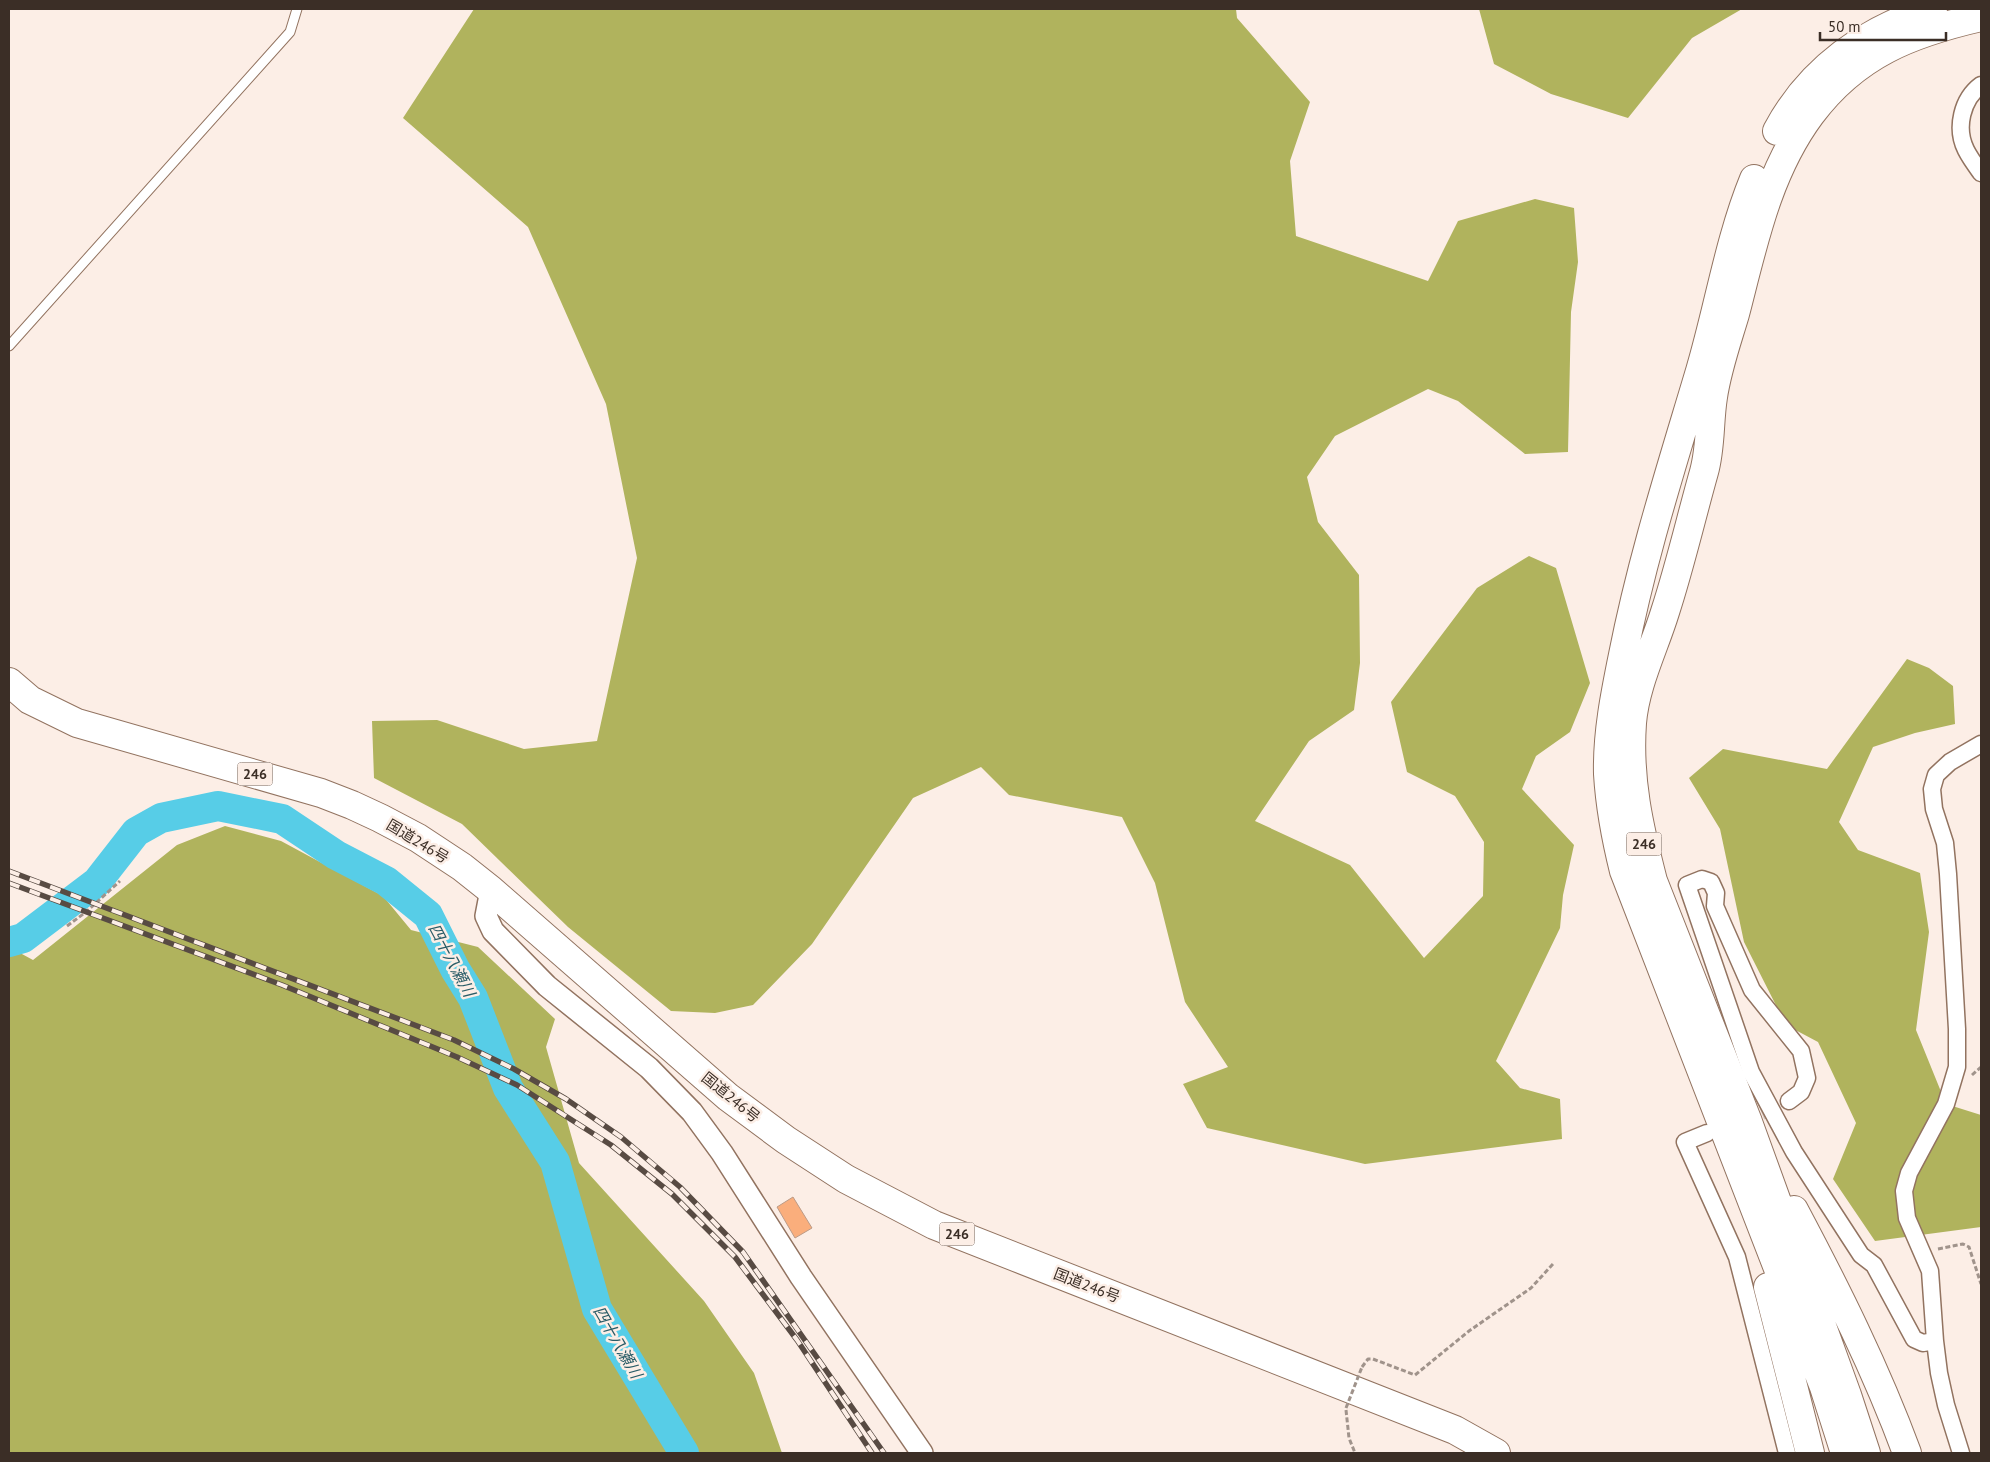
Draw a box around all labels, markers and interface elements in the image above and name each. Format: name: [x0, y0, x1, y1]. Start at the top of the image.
scale bar: [1820, 10, 1946, 42]
text: 50 m: [1828, 17, 1861, 36]
road number: 246: [238, 762, 272, 786]
street label: 国道246号: [383, 815, 453, 867]
road number: 246: [1626, 832, 1662, 856]
water label: 四十八瀬川: [424, 920, 481, 1002]
street label: 国道246号: [698, 1068, 764, 1126]
road number: 246: [940, 1222, 974, 1246]
street label: 国道246号: [1051, 1264, 1123, 1306]
water label: 四十八瀬川: [589, 1302, 648, 1383]

